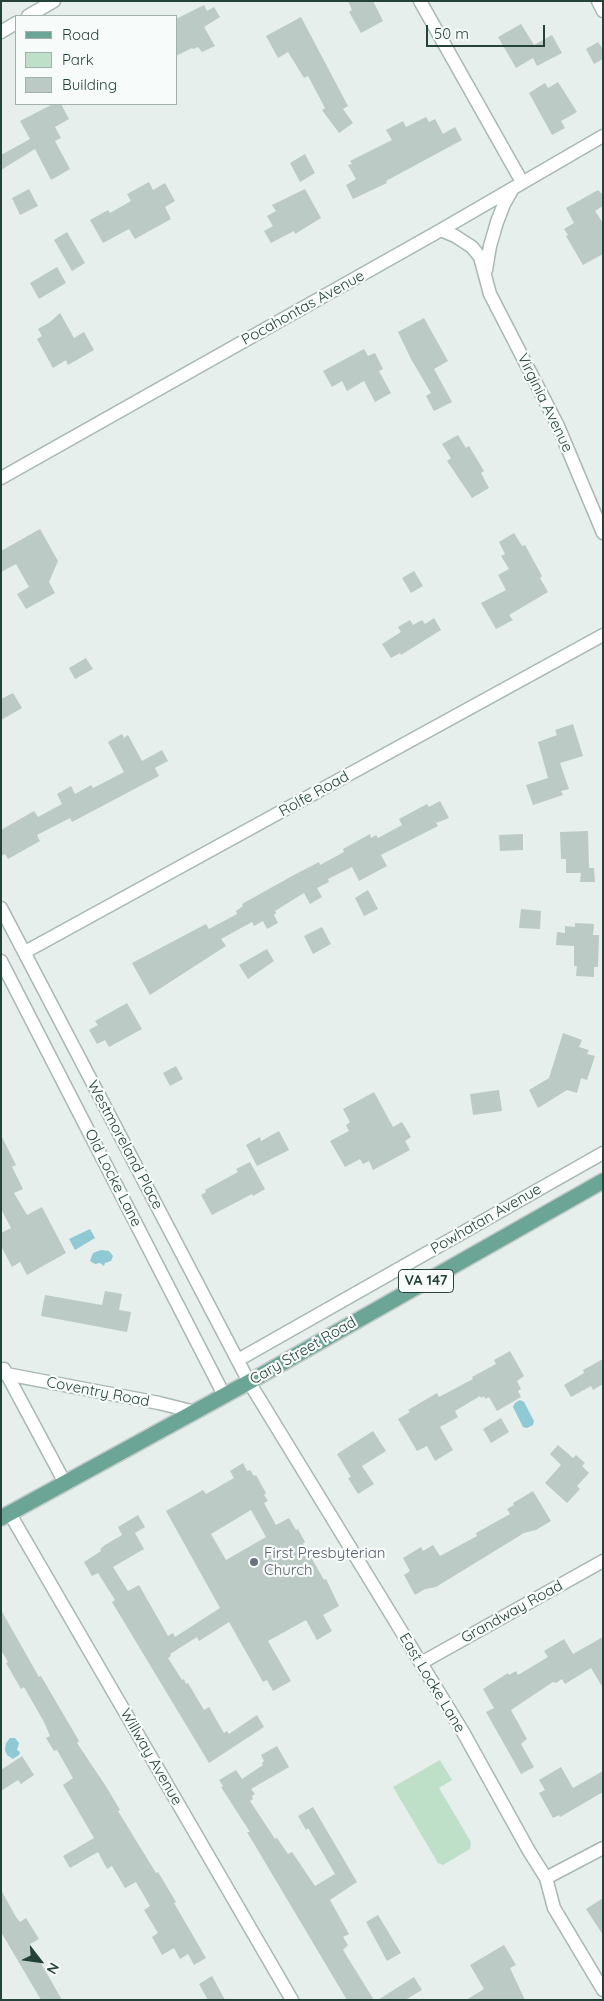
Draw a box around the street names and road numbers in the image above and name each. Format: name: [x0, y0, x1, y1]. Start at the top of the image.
street label: Pocahontas Avenue: [238, 267, 368, 349]
street label: Virginia Avenue: [513, 351, 577, 455]
street label: Rolfe Road: [276, 767, 352, 821]
street label: Westmoreland Place: [83, 1077, 167, 1213]
street label: Old Locke Lane: [81, 1126, 145, 1230]
street label: Powhatan Avenue: [427, 1180, 545, 1258]
road number: VA 147: [398, 1270, 454, 1292]
street label: Cary Street Road: [247, 1313, 359, 1389]
street label: Coventry Road: [45, 1373, 151, 1411]
street label: Grandway Road: [458, 1577, 566, 1647]
street label: East Locke Lane: [395, 1630, 469, 1736]
street label: Willway Avenue: [116, 1705, 186, 1809]

